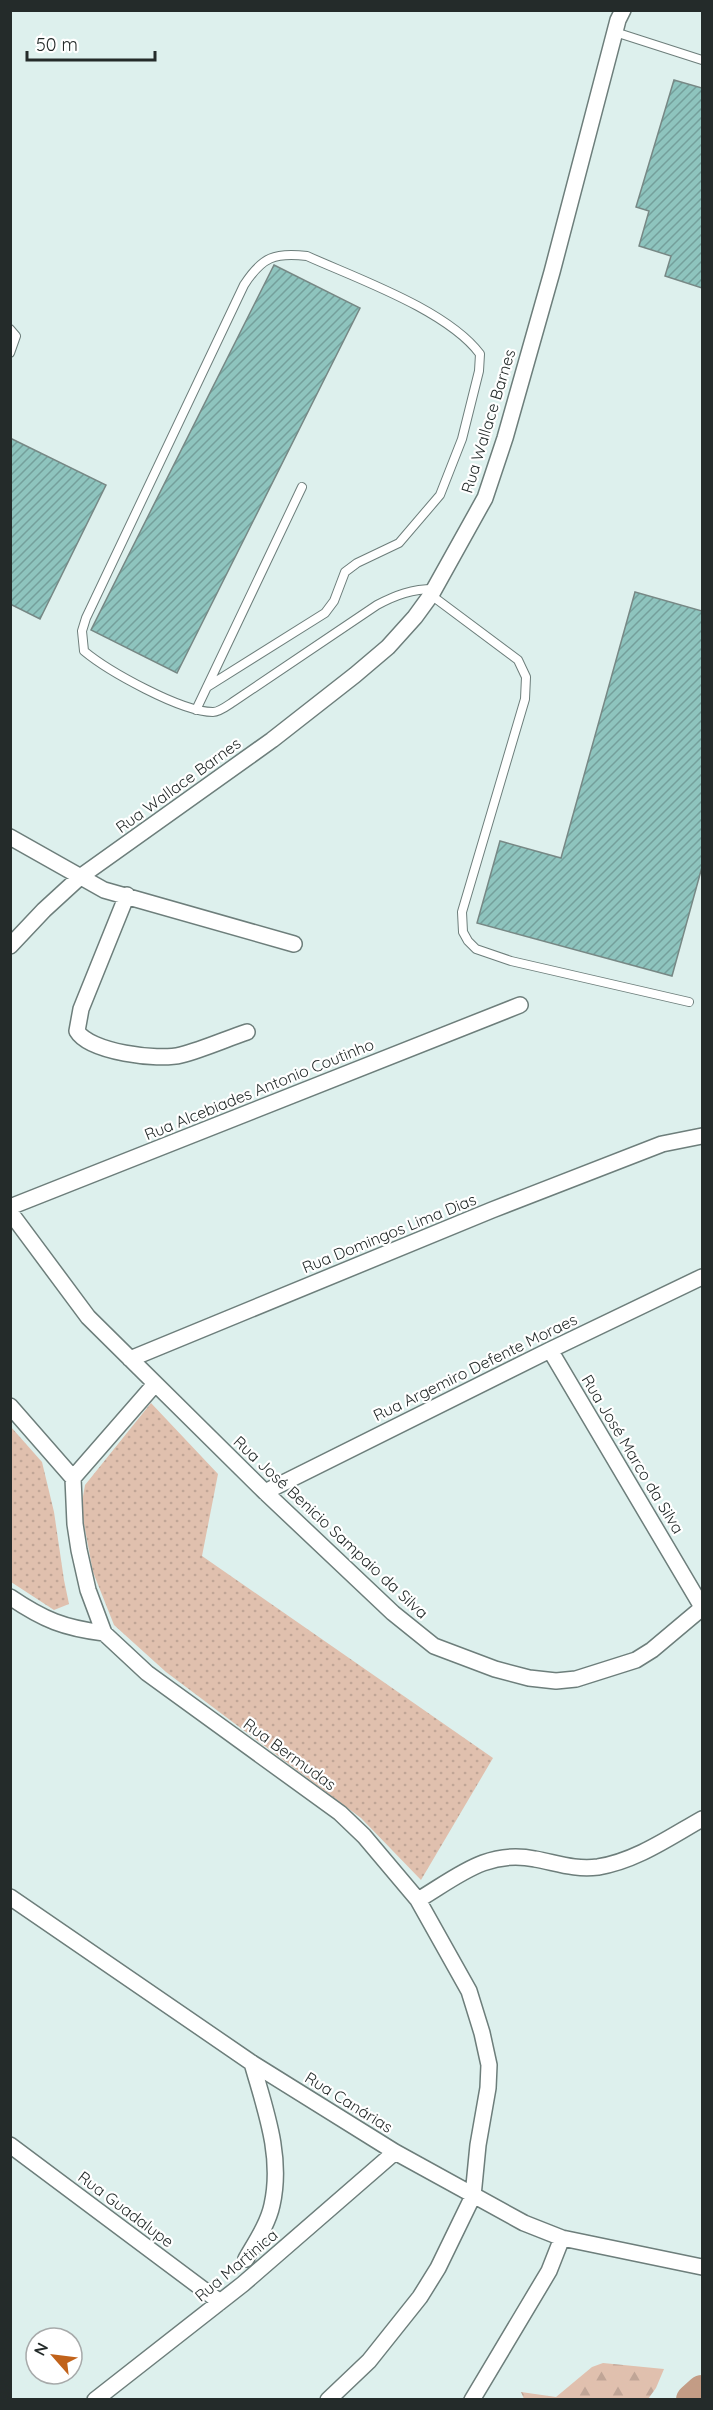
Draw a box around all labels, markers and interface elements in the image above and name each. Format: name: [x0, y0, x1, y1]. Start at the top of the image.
scale bar: [27, 24, 154, 62]
text: 50 m: [36, 33, 78, 56]
street label: Rua Wallace Barnes: [457, 347, 519, 495]
street label: Rua Wallace Barnes: [112, 733, 244, 837]
street label: Rua Alcebiades Antonio Coutinho: [141, 1034, 377, 1144]
street label: Rua Domingos Lima Dias: [299, 1189, 479, 1277]
street label: Rua Argemiro Defente Moraes: [370, 1309, 580, 1425]
street label: Rua José Marco da Silva: [578, 1371, 688, 1537]
street label: Rua José Benicio Sampaio da Silva: [229, 1431, 433, 1623]
street label: Rua Bermudas: [240, 1714, 340, 1794]
street label: Rua Canárias: [301, 2067, 397, 2137]
street label: Rua Guadalupe: [74, 2167, 178, 2251]
street label: Rua Martinica: [190, 2224, 282, 2306]
north arrow: [24, 2326, 84, 2386]
text: N: [29, 2339, 52, 2359]

